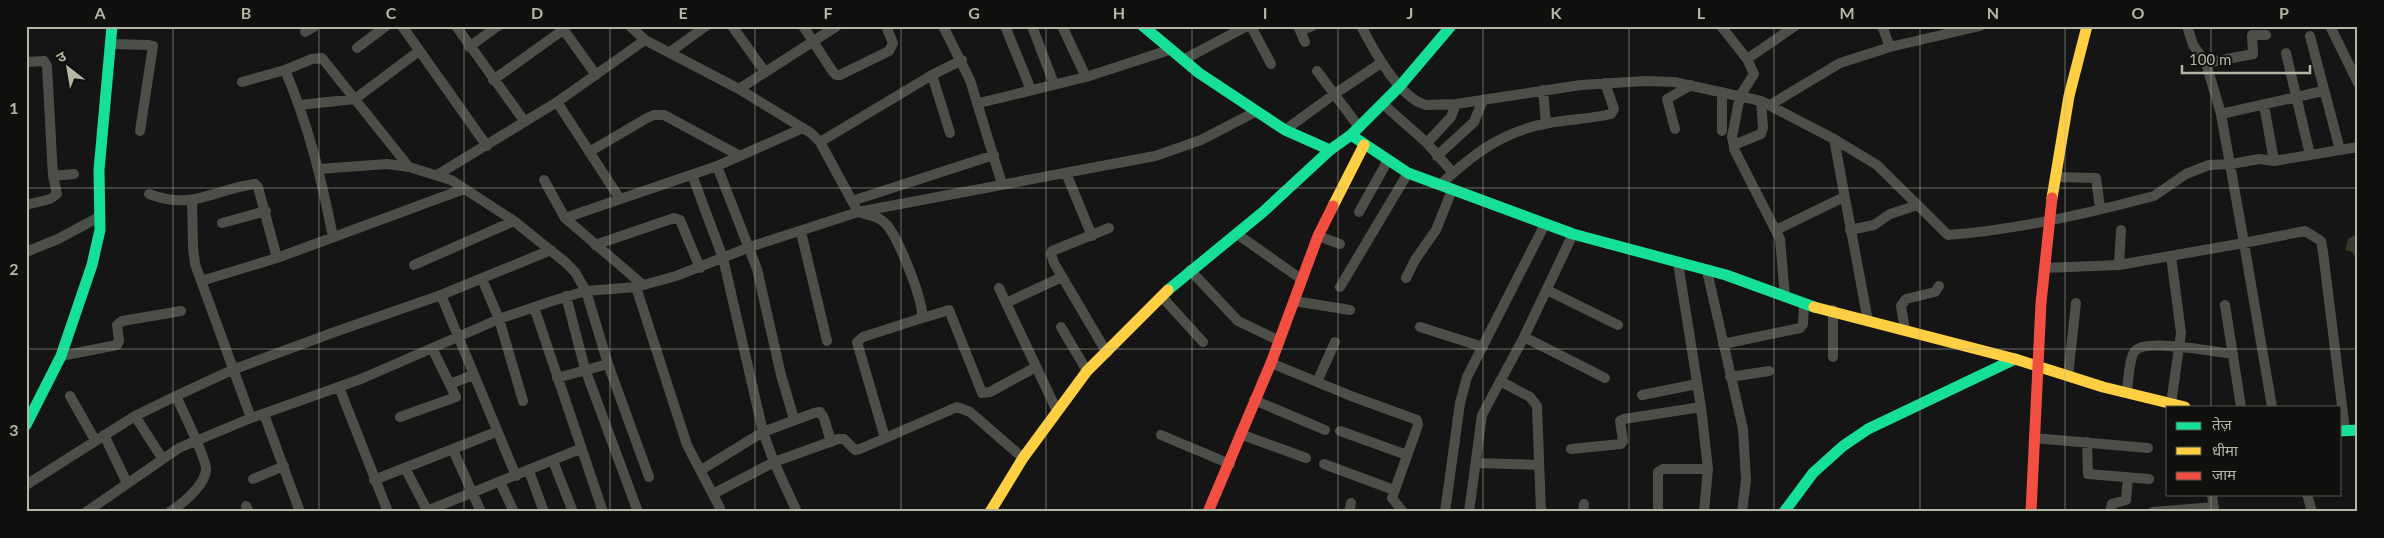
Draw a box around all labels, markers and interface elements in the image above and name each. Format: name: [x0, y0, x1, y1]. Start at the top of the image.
text: A: [93, 3, 106, 22]
text: B: [241, 3, 251, 22]
text: C: [386, 3, 397, 22]
text: D: [531, 3, 543, 22]
text: E: [678, 3, 688, 22]
text: F: [823, 3, 833, 22]
text: G: [968, 3, 980, 22]
text: H: [1113, 3, 1125, 22]
text: I: [1263, 3, 1267, 22]
text: J: [1407, 3, 1413, 22]
text: K: [1551, 3, 1563, 22]
text: L: [1697, 3, 1706, 22]
text: M: [1839, 3, 1855, 22]
text: N: [1987, 3, 1999, 22]
text: O: [2132, 3, 2145, 22]
text: P: [2279, 3, 2289, 22]
north arrow: [42, 42, 92, 92]
scale bar: [2182, 42, 2309, 74]
text: उ: [53, 47, 70, 66]
text: 100 m: [2189, 50, 2231, 68]
text: 1: [9, 98, 19, 117]
text: 2: [9, 259, 19, 278]
legend: [2166, 406, 2342, 496]
text: तेज़: [2212, 415, 2233, 433]
text: 3: [9, 420, 19, 439]
text: धीमा: [2212, 441, 2239, 459]
text: जाम: [2212, 465, 2237, 483]

